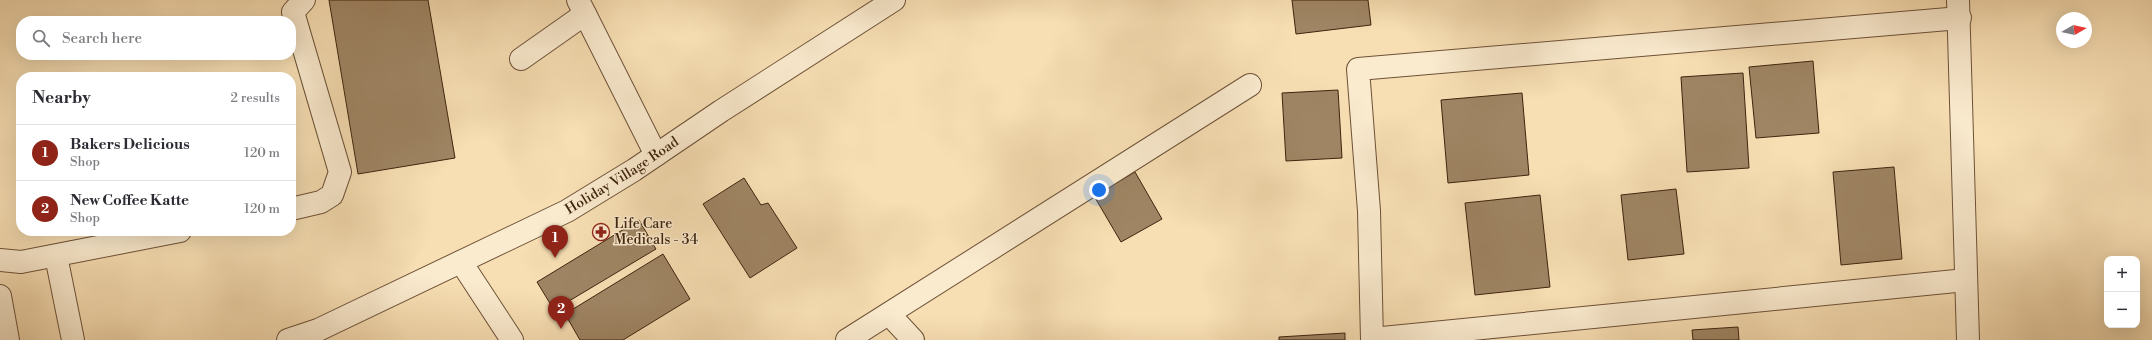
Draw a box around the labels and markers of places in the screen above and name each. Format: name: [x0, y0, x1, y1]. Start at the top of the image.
place label: Life Care Medicals - 34: [614, 215, 698, 249]
pharmacy icon: Life Care Medicals - 34: [591, 222, 611, 242]
pin: 1: [542, 225, 568, 258]
pin: 2: [548, 296, 574, 329]

